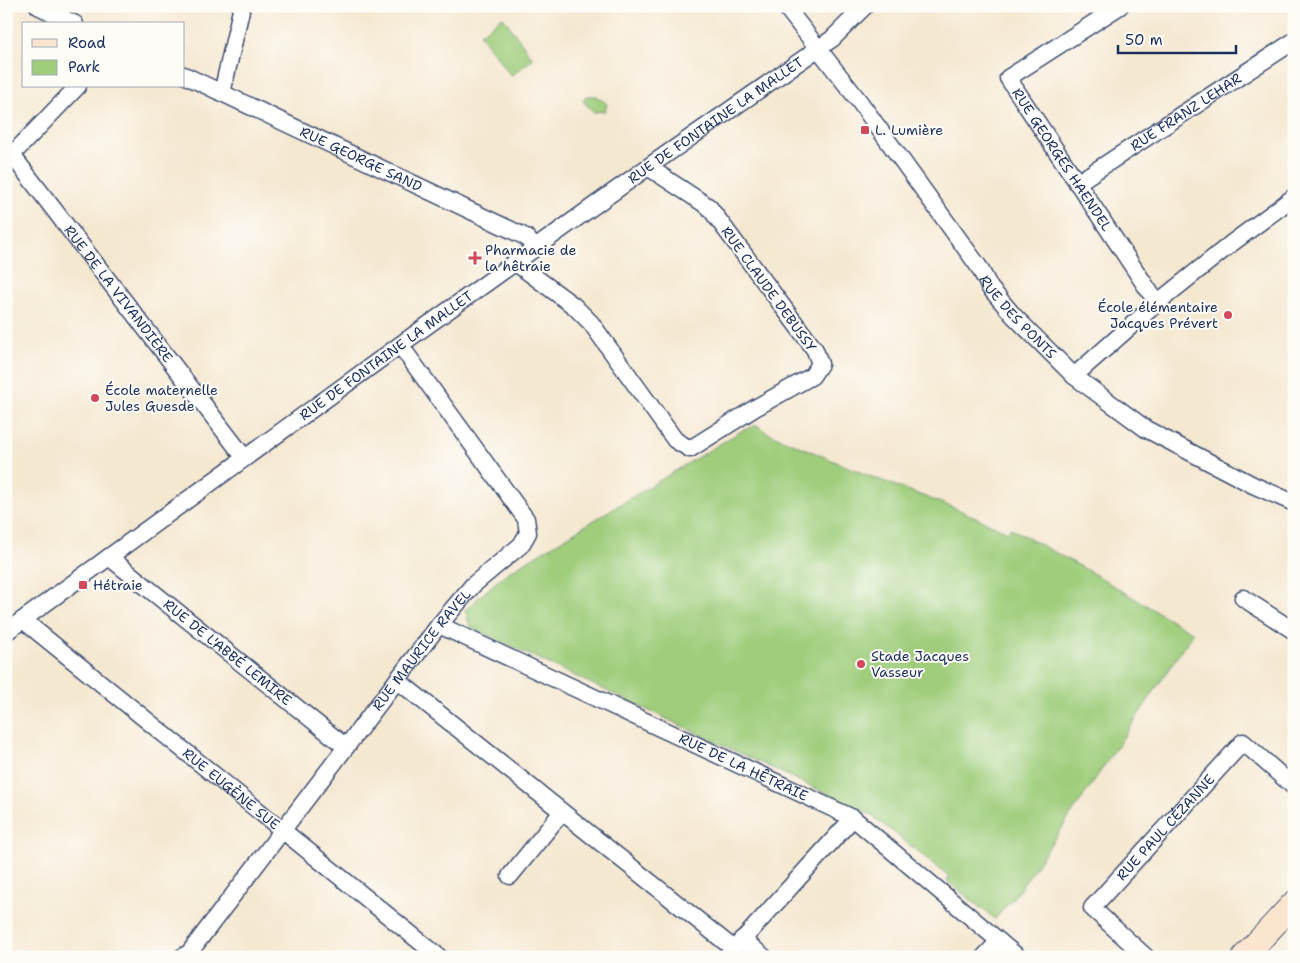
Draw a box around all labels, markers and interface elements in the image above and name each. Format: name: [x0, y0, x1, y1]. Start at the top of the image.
legend: [22, 22, 185, 88]
scale bar: [1118, 22, 1235, 54]
text: 50 m: [1125, 30, 1163, 50]
text: Road: [68, 33, 106, 53]
street label: RUE DE FONTAINE LA MALLET: [624, 53, 807, 187]
text: Park: [68, 57, 100, 77]
street label: RUE FRANZ LEHAR: [1127, 69, 1245, 155]
street label: RUE GEORGES HAENDEL: [1008, 85, 1116, 235]
place label: L. Lumière: [875, 121, 943, 139]
street label: RUE GEORGE SAND: [297, 122, 425, 196]
marker: L. Lumière: [859, 124, 871, 136]
street label: RUE DE LA VIVANDIÈRE: [60, 222, 177, 366]
street label: RUE CLAUDE DEBUSSY: [717, 223, 821, 356]
place label: Pharmacie de la hêtraie: [485, 241, 577, 275]
marker: Pharmacie de la hêtraie: [469, 252, 481, 264]
street label: RUE DES PONTS: [976, 272, 1061, 363]
street label: RUE DE FONTAINE LA MALLET: [296, 287, 477, 424]
place label: École élémentaire Jacques Prévert: [1098, 298, 1218, 332]
marker: École élémentaire Jacques Prévert: [1222, 309, 1234, 321]
place label: École maternelle Jules Guesde: [105, 381, 218, 415]
marker: École maternelle Jules Guesde: [89, 392, 101, 404]
place label: Hétraie: [93, 576, 143, 594]
marker: Hétraie: [77, 579, 89, 591]
street label: RUE MAURICE RAVEL: [368, 585, 475, 714]
street label: RUE DE L'ABBÉ LEMIRE: [160, 595, 296, 709]
place label: Stade Jacques Vasseur: [871, 647, 969, 681]
marker: Stade Jacques Vasseur: [855, 658, 867, 670]
street label: RUE DE LA HÊTRAIE: [676, 729, 811, 805]
street label: RUE EUGÈNE SUE: [179, 744, 284, 834]
street label: RUE PAUL CÉZANNE: [1112, 770, 1219, 884]

